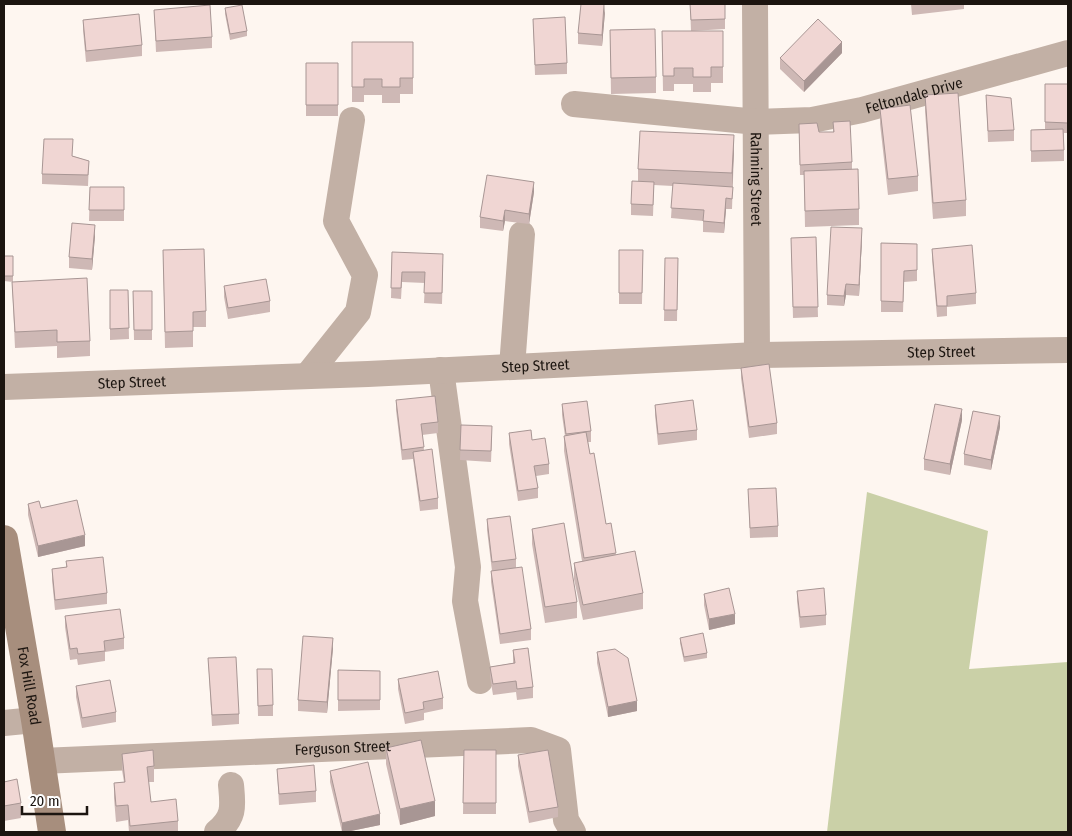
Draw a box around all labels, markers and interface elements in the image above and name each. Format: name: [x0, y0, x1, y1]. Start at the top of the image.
street label: Feltondale Drive: [864, 74, 965, 118]
street label: Rahming Street: [747, 132, 765, 226]
street label: Step Street: [907, 342, 976, 362]
street label: Step Street: [501, 355, 570, 376]
street label: Step Street: [98, 372, 166, 393]
street label: Fox Hill Road: [14, 645, 45, 726]
street label: Ferguson Street: [294, 737, 391, 759]
scale bar: [22, 784, 88, 816]
text: 20 m: [30, 792, 60, 810]

